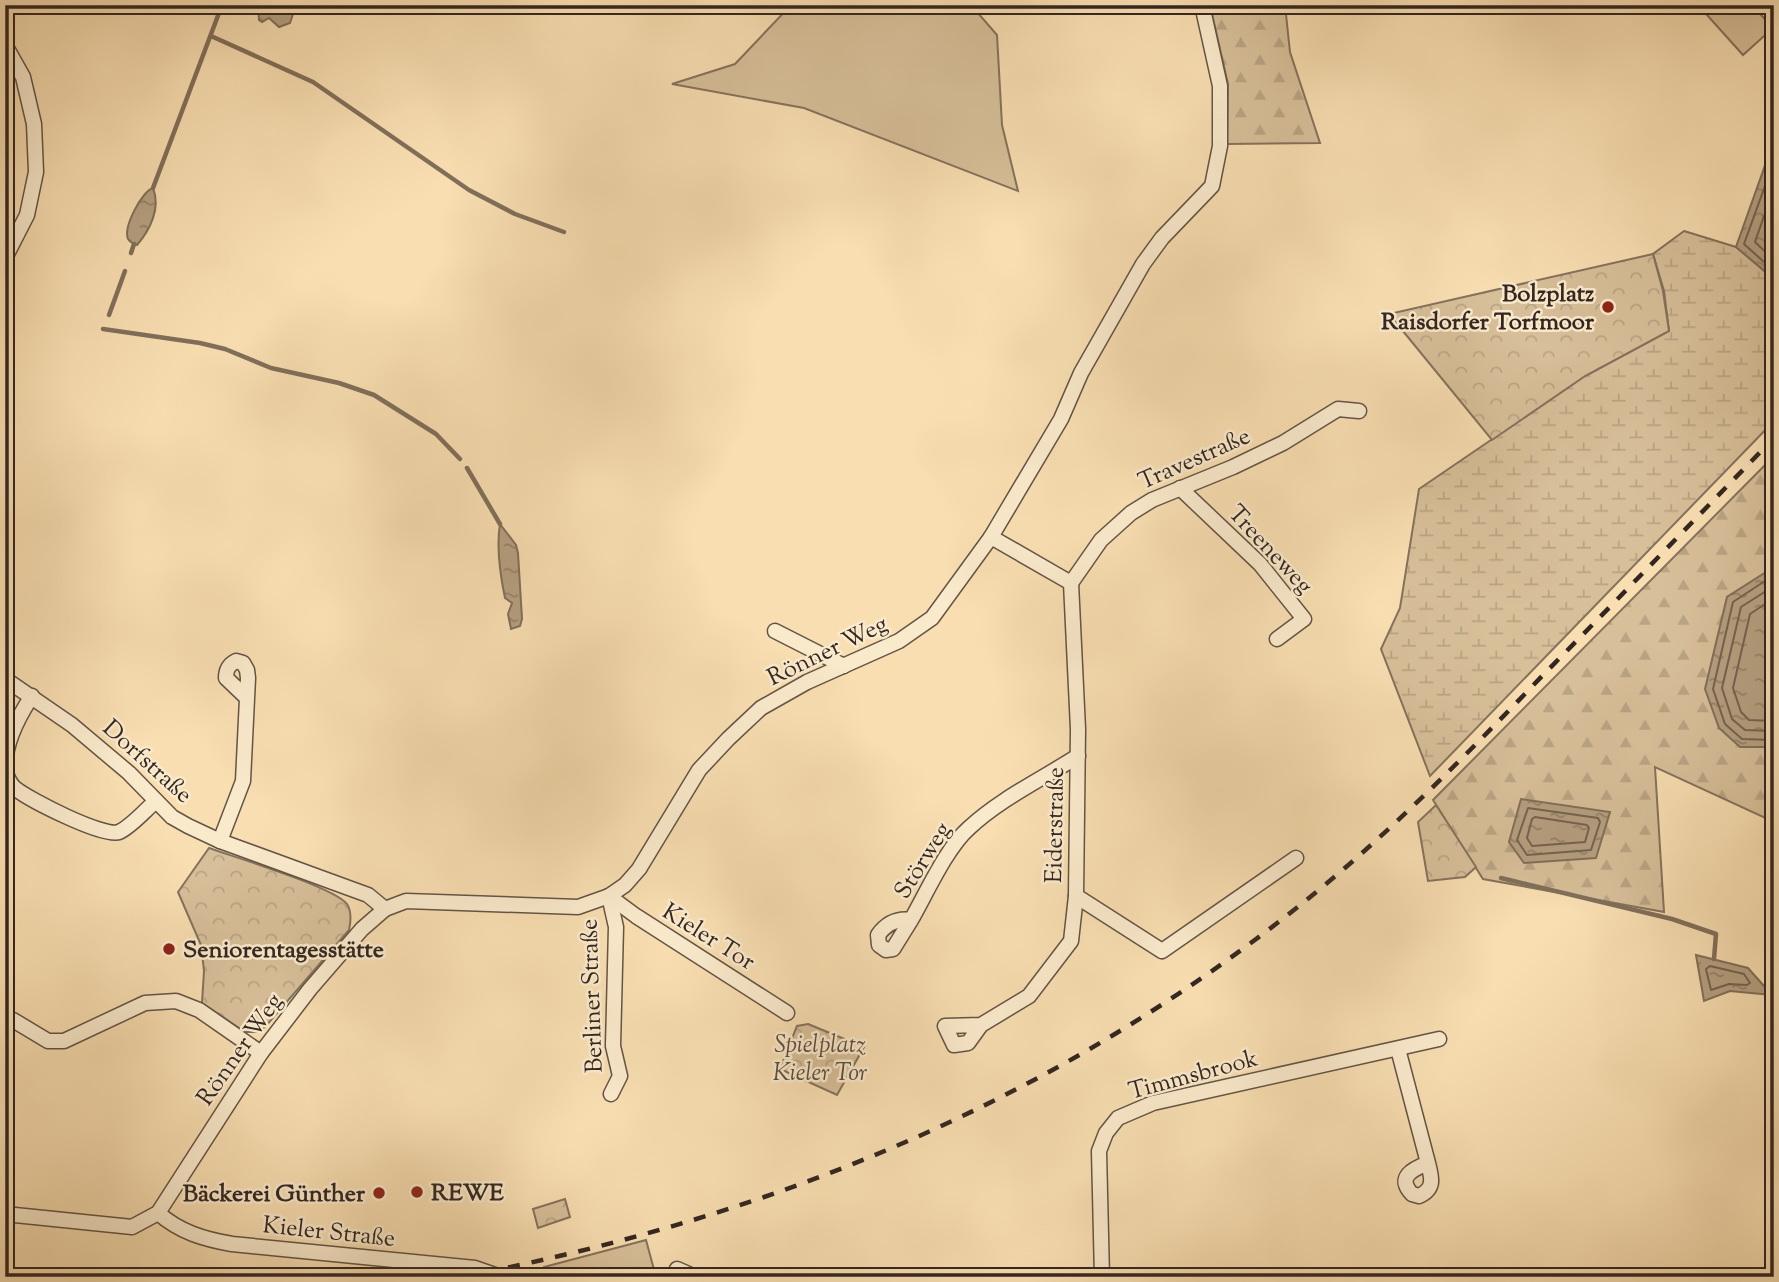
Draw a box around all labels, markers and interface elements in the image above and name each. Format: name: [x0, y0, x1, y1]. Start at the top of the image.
place label: Bolzplatz Raisdorfer Torfmoor: [1381, 278, 1595, 340]
marker: Bolzplatz Raisdorfer Torfmoor: [1600, 299, 1616, 315]
street label: Travestraße: [1134, 420, 1256, 500]
street label: Treeneweg: [1219, 498, 1320, 603]
street label: Rönner Weg: [762, 608, 894, 696]
street label: Dorfstraße: [94, 713, 199, 812]
street label: Eiderstraße: [1038, 767, 1074, 883]
street label: Störweg: [887, 816, 961, 906]
street label: Kieler Tor: [655, 896, 761, 980]
street label: Berliner Straße: [573, 918, 613, 1074]
place label: Seniorentagesstätte: [183, 934, 384, 968]
marker: Seniorentagesstätte: [161, 941, 177, 957]
street label: Rönner Weg: [189, 987, 292, 1113]
park label: Spielplatz Kieler Tor: [773, 1029, 868, 1091]
street label: Timmsbrook: [1125, 1042, 1262, 1110]
place label: REWE: [431, 1177, 504, 1211]
place label: Bäckerei Günther: [183, 1178, 366, 1212]
marker: REWE: [409, 1184, 425, 1200]
marker: Bäckerei Günther: [371, 1185, 387, 1201]
street label: Kieler Straße: [261, 1209, 397, 1257]

